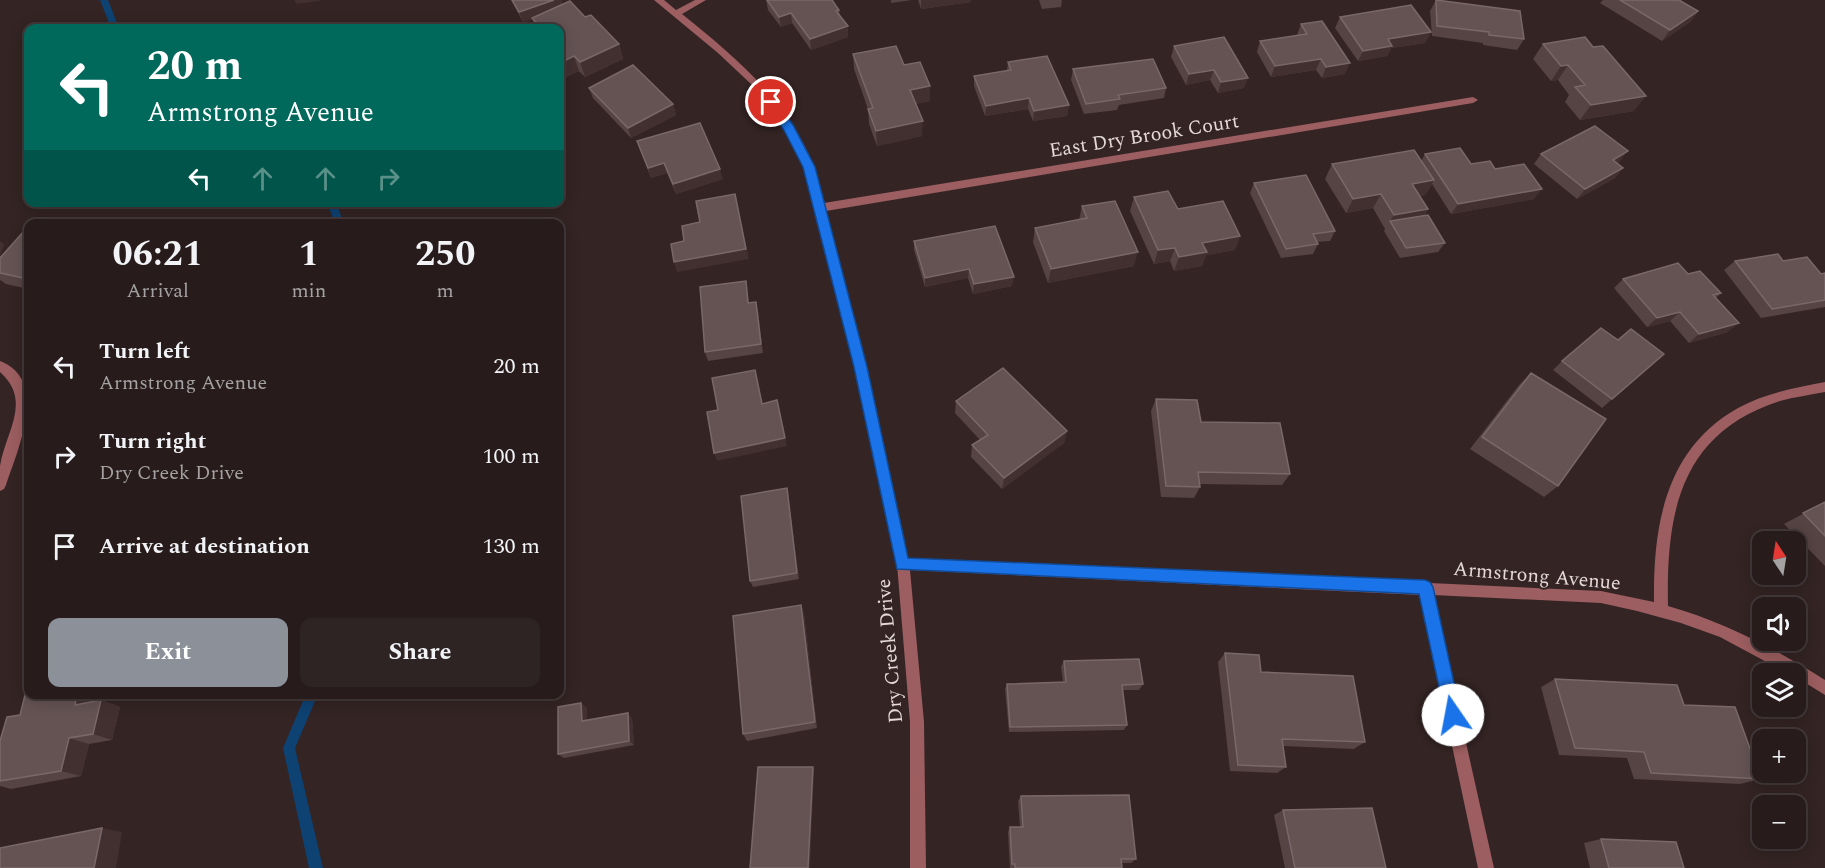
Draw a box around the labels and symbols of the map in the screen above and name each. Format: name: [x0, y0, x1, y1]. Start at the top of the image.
pin: [745, 76, 796, 127]
street label: East Dry Brook Court: [1047, 106, 1241, 166]
north arrow: [1752, 531, 1806, 585]
street label: Armstrong Avenue: [1452, 554, 1622, 598]
street label: Dry Creek Drive: [869, 577, 911, 725]
position arrow: [1421, 683, 1485, 747]

